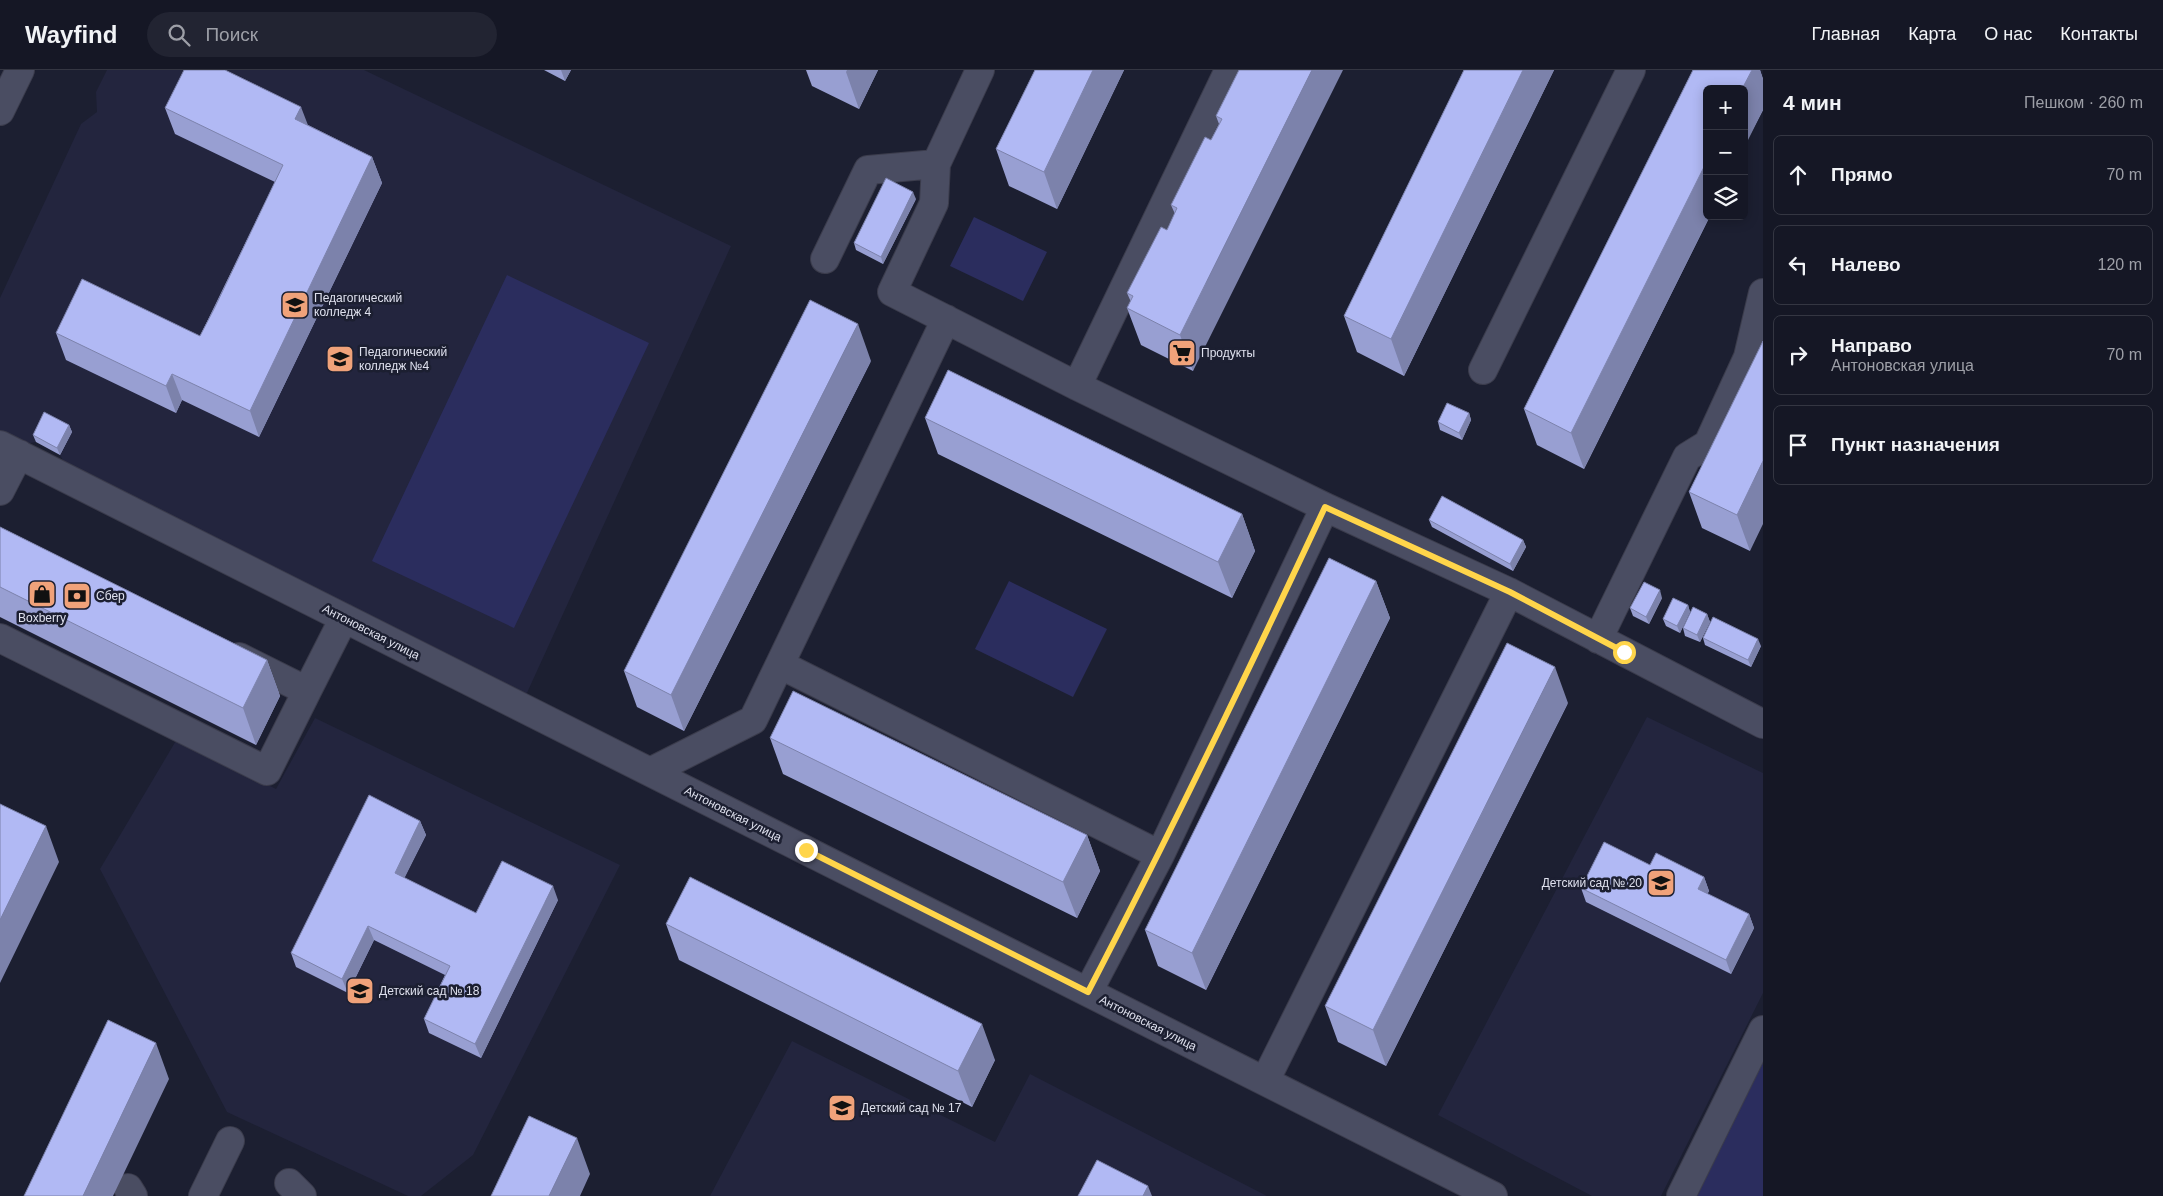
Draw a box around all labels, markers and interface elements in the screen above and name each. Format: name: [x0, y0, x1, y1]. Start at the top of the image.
search box: [147, 12, 497, 57]
text: Wayfind: [25, 21, 117, 48]
icon: search: [165, 21, 193, 49]
text: Поиск: [205, 24, 258, 45]
text: Главная: [1812, 24, 1880, 44]
text: Карта: [1908, 24, 1956, 44]
text: О нас: [1984, 24, 2032, 44]
text: Контакты: [2060, 24, 2138, 44]
map controls: [1703, 85, 1748, 220]
button: +: [1703, 85, 1748, 130]
text: 4 мин: [1783, 91, 1842, 114]
text: Пешком · 260 m: [2024, 94, 2143, 111]
button: −: [1703, 130, 1748, 175]
icon: ahead: [1784, 161, 1812, 189]
text: Прямо: [1831, 164, 1893, 185]
text: 70 m: [2106, 166, 2142, 183]
button: layers: [1703, 175, 1748, 220]
icon: left: [1784, 251, 1812, 279]
text: Налево: [1831, 254, 1901, 275]
text: 120 m: [2098, 256, 2142, 273]
school or university icon: Педагогический колледж 4: [280, 290, 310, 320]
place label: Педагогический колледж 4: [314, 291, 402, 319]
text: Направо: [1831, 335, 1912, 356]
supermarket icon: Продукты: [1167, 338, 1197, 368]
icon: right: [1784, 341, 1812, 369]
school or university icon: Педагогический колледж №4: [325, 344, 355, 374]
place label: Педагогический колледж №4: [359, 345, 447, 373]
place label: Продукты: [1201, 346, 1255, 360]
text: 70 m: [2106, 346, 2142, 363]
text: Антоновская улица: [1831, 357, 1974, 374]
icon: arrive: [1784, 431, 1812, 459]
text: Пункт назначения: [1831, 434, 2000, 455]
shop icon: Boxberry: [27, 579, 57, 609]
bank icon: Сбер: [62, 581, 92, 611]
place label: Сбер: [96, 589, 125, 603]
street label: Антоновская улица: [320, 601, 422, 663]
place label: Boxberry: [18, 611, 66, 625]
route start: [1613, 641, 1636, 664]
street label: Антоновская улица: [682, 783, 784, 845]
route end: [795, 839, 818, 862]
school or university icon: Детский сад № 20: [1646, 868, 1676, 898]
place label: Детский сад № 20: [1542, 876, 1642, 890]
school or university icon: Детский сад № 18: [345, 976, 375, 1006]
place label: Детский сад № 18: [379, 984, 480, 998]
street label: Антоновская улица: [1097, 992, 1199, 1054]
school or university icon: Детский сад № 17: [827, 1093, 857, 1123]
place label: Детский сад № 17: [861, 1101, 962, 1115]

